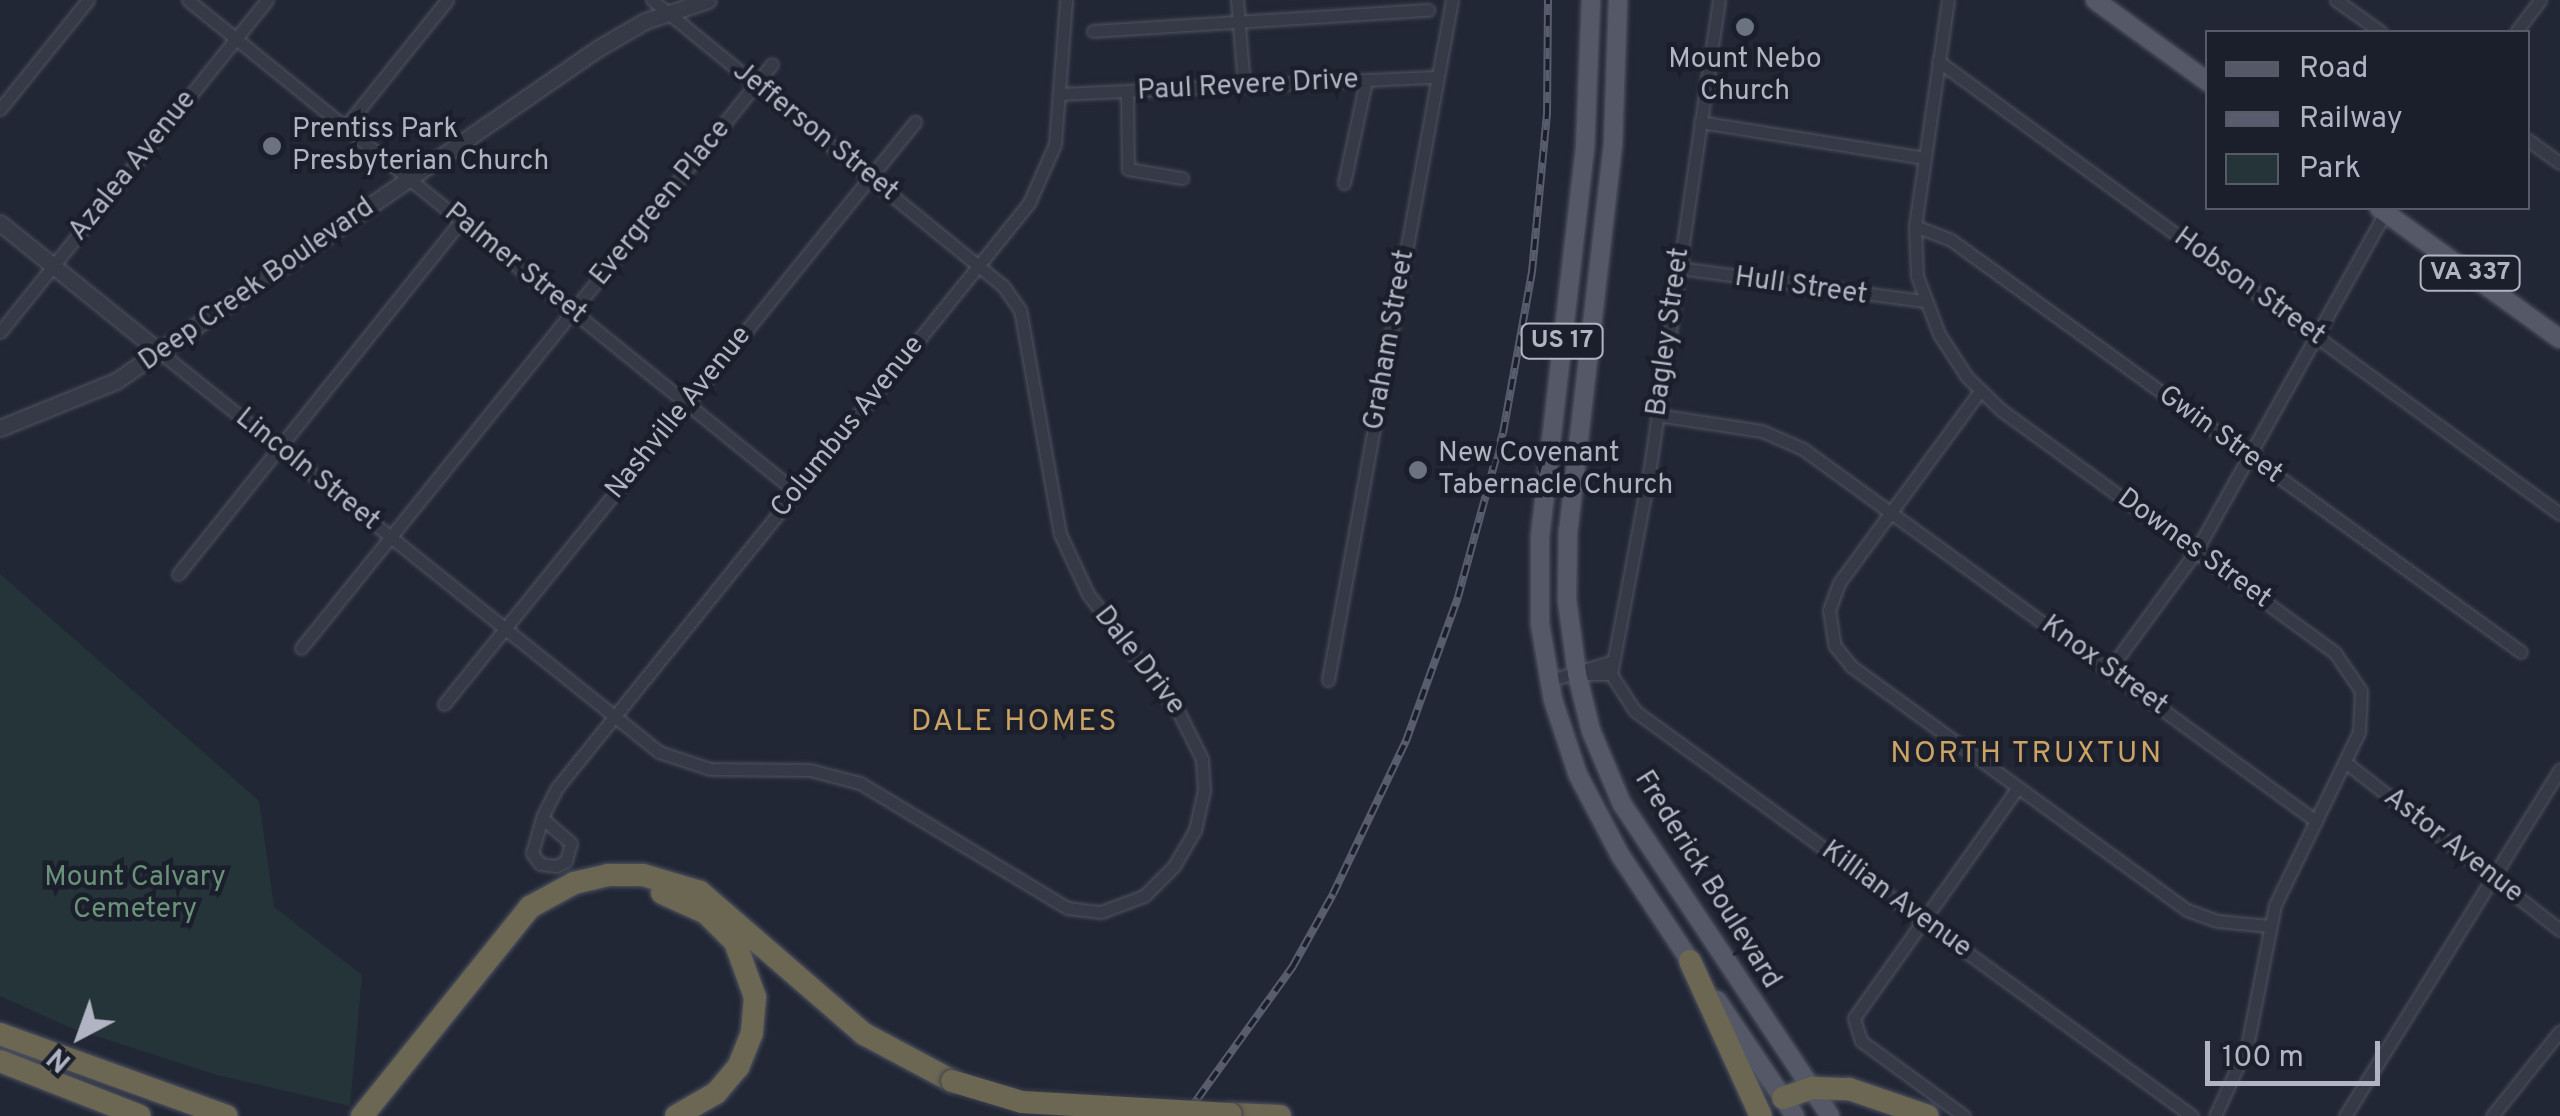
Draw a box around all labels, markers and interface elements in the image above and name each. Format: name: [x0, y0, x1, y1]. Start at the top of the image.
marker: Mount Nebo Church: [1734, 16, 1756, 38]
legend: [2205, 30, 2530, 210]
place label: Mount Nebo Church: [1668, 43, 1822, 109]
text: Road: [2299, 51, 2368, 88]
street label: Jefferson Street: [726, 55, 904, 209]
street label: Paul Revere Drive: [1136, 63, 1360, 109]
street label: Azalea Avenue: [62, 84, 204, 248]
text: Railway: [2299, 101, 2403, 138]
place label: Prentiss Park Presbyterian Church: [292, 113, 549, 179]
street label: Evergreen Place: [584, 113, 738, 293]
marker: Prentiss Park Presbyterian Church: [261, 135, 283, 157]
text: Park: [2299, 151, 2361, 188]
street label: Deep Creek Boulevard: [133, 191, 381, 379]
street label: Palmer Street: [437, 196, 593, 332]
street label: Hobson Street: [2167, 221, 2331, 353]
street label: Bagley Street: [1641, 246, 1697, 418]
street label: Graham Street: [1358, 247, 1422, 433]
road number: VA 337: [2418, 253, 2522, 293]
street label: Hull Street: [1732, 261, 1870, 313]
street label: Nashville Avenue: [599, 319, 759, 507]
road number: US 17: [1520, 321, 1604, 361]
street label: Columbus Avenue: [764, 329, 932, 525]
street label: Gwin Street: [2151, 379, 2289, 491]
street label: Lincoln Street: [228, 402, 386, 538]
place label: New Covenant Tabernacle Church: [1438, 437, 1673, 503]
marker: New Covenant Tabernacle Church: [1407, 459, 1429, 481]
street label: Downes Street: [2111, 482, 2277, 616]
street label: Dale Drive: [1086, 600, 1192, 722]
street label: Knox Street: [2034, 609, 2174, 723]
district label: DALE HOMES: [911, 705, 1119, 741]
district label: NORTH TRUXTUN: [1890, 737, 2164, 773]
street label: Frederick Boulevard: [1626, 765, 1788, 995]
street label: Astor Avenue: [2376, 781, 2530, 911]
street label: Killian Avenue: [1814, 834, 1978, 966]
park label: Mount Calvary Cemetery: [44, 861, 226, 927]
north arrow: [30, 986, 130, 1086]
scale bar: [2210, 1021, 2385, 1083]
text: N: [41, 1038, 80, 1079]
text: 100 m: [2222, 1040, 2304, 1077]

